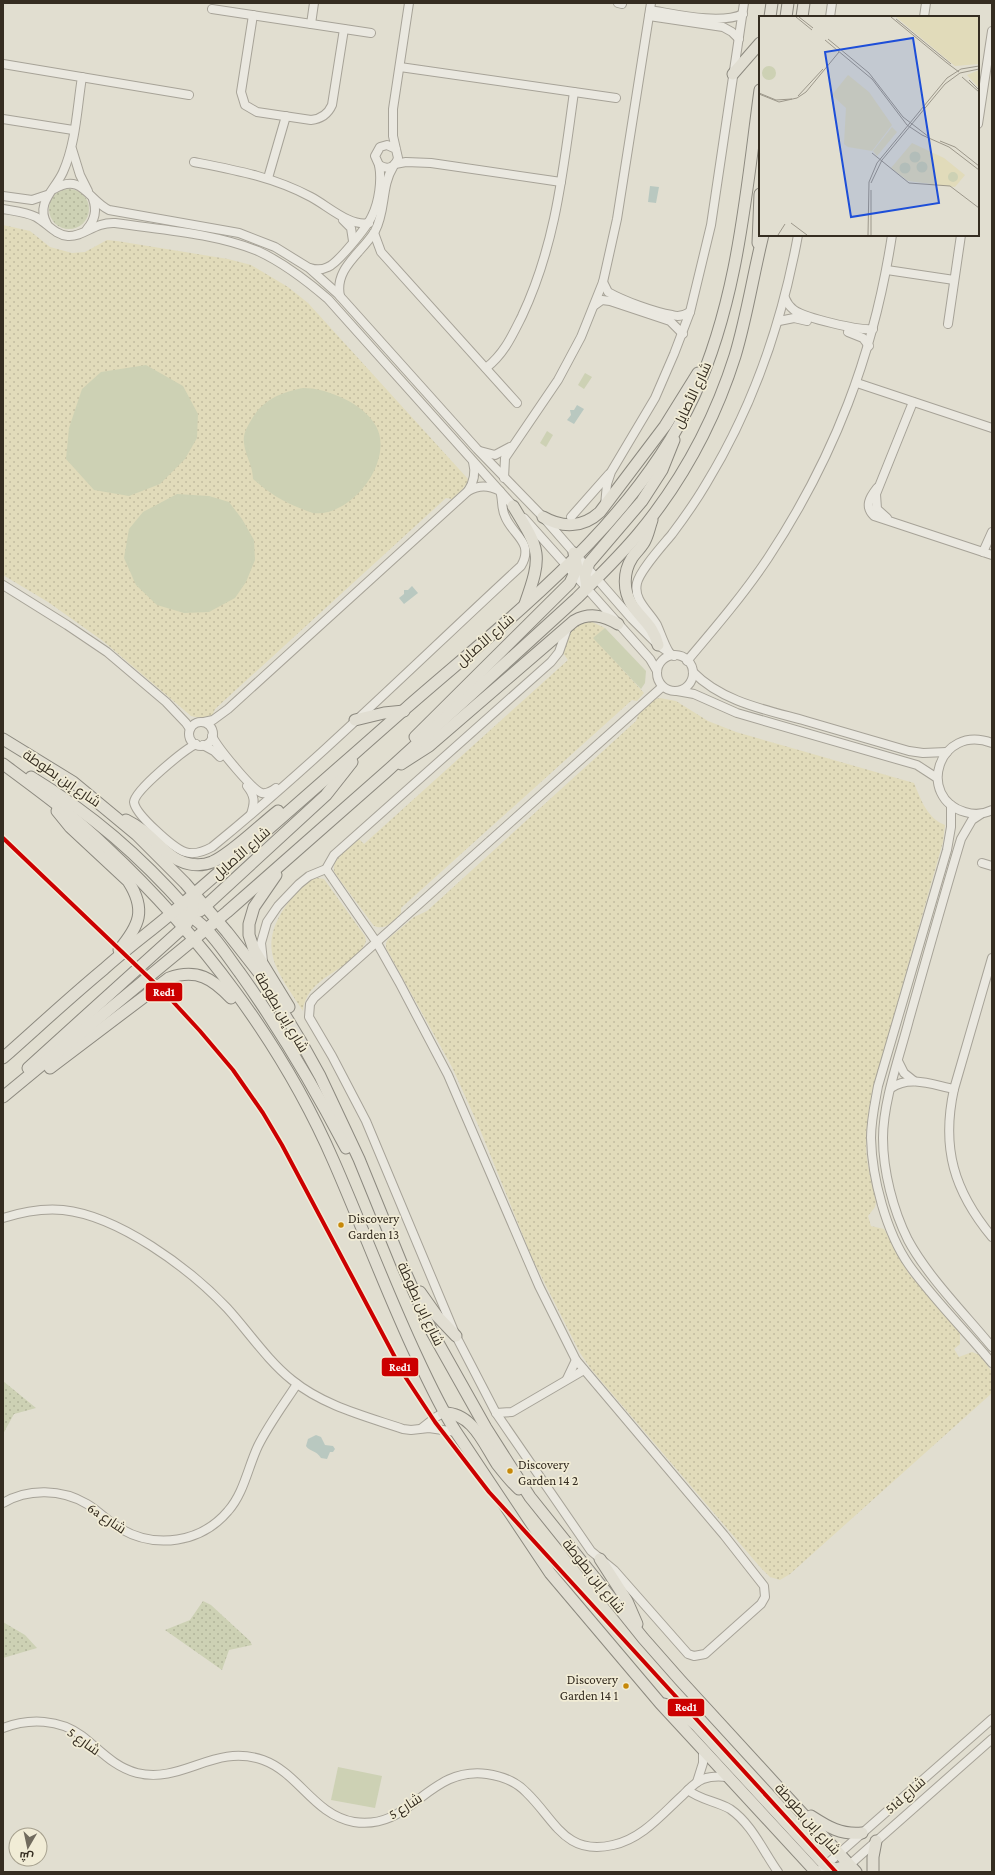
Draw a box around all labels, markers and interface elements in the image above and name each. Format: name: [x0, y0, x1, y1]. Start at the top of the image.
inset map: [759, 16, 979, 236]
street label: شارع الأصايل: [670, 359, 715, 431]
street label: شارع الأصايل: [453, 610, 518, 670]
street label: شارع إبن بطوطة: [19, 746, 104, 811]
street label: شارع الأصايل: [209, 823, 274, 883]
street label: شارع إبن بطوطة: [251, 969, 312, 1055]
line badge: Red1: [145, 982, 183, 1002]
text: Red1: [153, 986, 175, 998]
place label: Discovery Garden 13: [348, 1211, 400, 1242]
marker: Discovery Garden 13: [336, 1220, 346, 1230]
street label: شارع إبن بطوطة: [394, 1260, 447, 1349]
line badge: Red1: [381, 1357, 419, 1377]
text: Red1: [389, 1361, 411, 1373]
place label: Discovery Garden 14 2: [518, 1457, 578, 1488]
marker: Discovery Garden 14 2: [505, 1466, 515, 1476]
street label: 6a شارع: [84, 1499, 129, 1538]
street label: شارع إبن بطوطة: [559, 1536, 629, 1617]
place label: Discovery Garden 14 1: [560, 1672, 619, 1703]
marker: Discovery Garden 14 1: [621, 1681, 631, 1691]
line badge: Red1: [667, 1698, 705, 1717]
text: Red1: [675, 1701, 697, 1713]
street label: شارع 5: [64, 1724, 103, 1759]
street label: 51d شارع: [882, 1773, 929, 1818]
street label: شارع إبن بطوطة: [771, 1780, 844, 1859]
street label: شارع 5: [385, 1790, 425, 1823]
north arrow: [8, 1827, 48, 1867]
text: ش: [19, 1849, 35, 1864]

